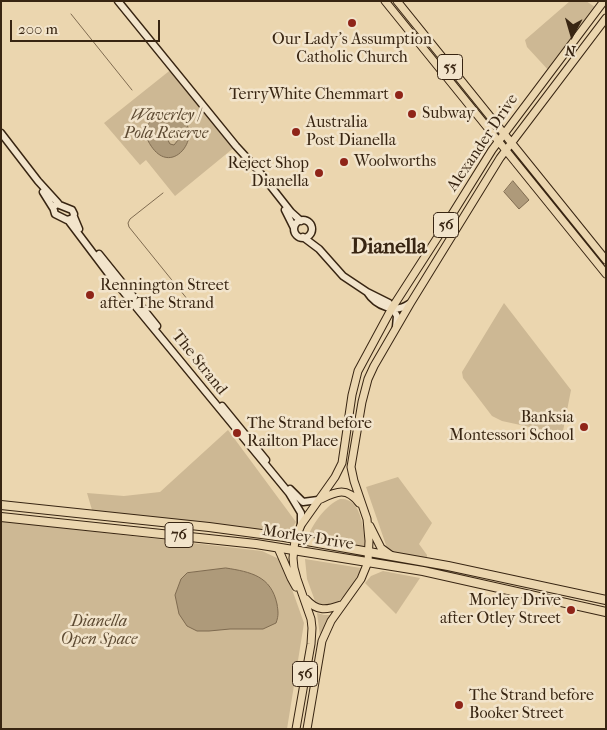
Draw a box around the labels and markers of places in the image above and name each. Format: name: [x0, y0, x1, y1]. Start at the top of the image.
marker: Our Lady's Assumption Catholic Church: [346, 17, 358, 29]
place label: Our Lady's Assumption Catholic Church: [272, 30, 432, 68]
place label: TerryWhite Chemmart: [229, 85, 389, 105]
marker: TerryWhite Chemmart: [393, 89, 405, 101]
place label: Subway: [422, 104, 475, 124]
marker: Subway: [406, 108, 418, 120]
place label: Australia Post Dianella: [306, 113, 396, 151]
marker: Australia Post Dianella: [290, 126, 302, 138]
place label: Woolworths: [354, 152, 436, 172]
place label: Reject Shop Dianella: [228, 154, 309, 192]
marker: Woolworths: [338, 156, 350, 168]
marker: Reject Shop Dianella: [313, 167, 325, 179]
place label: Rennington Street after The Strand: [100, 276, 229, 314]
marker: Rennington Street after The Strand: [84, 289, 96, 301]
place label: Banksia Montessori School: [449, 408, 574, 446]
place label: The Strand before Railton Place: [247, 414, 372, 452]
marker: Banksia Montessori School: [578, 421, 590, 433]
marker: The Strand before Railton Place: [231, 427, 243, 439]
place label: Morley Drive after Otley Street: [440, 591, 561, 629]
marker: Morley Drive after Otley Street: [565, 604, 577, 616]
place label: The Strand before Booker Street: [469, 686, 594, 724]
marker: The Strand before Booker Street: [453, 699, 465, 711]

